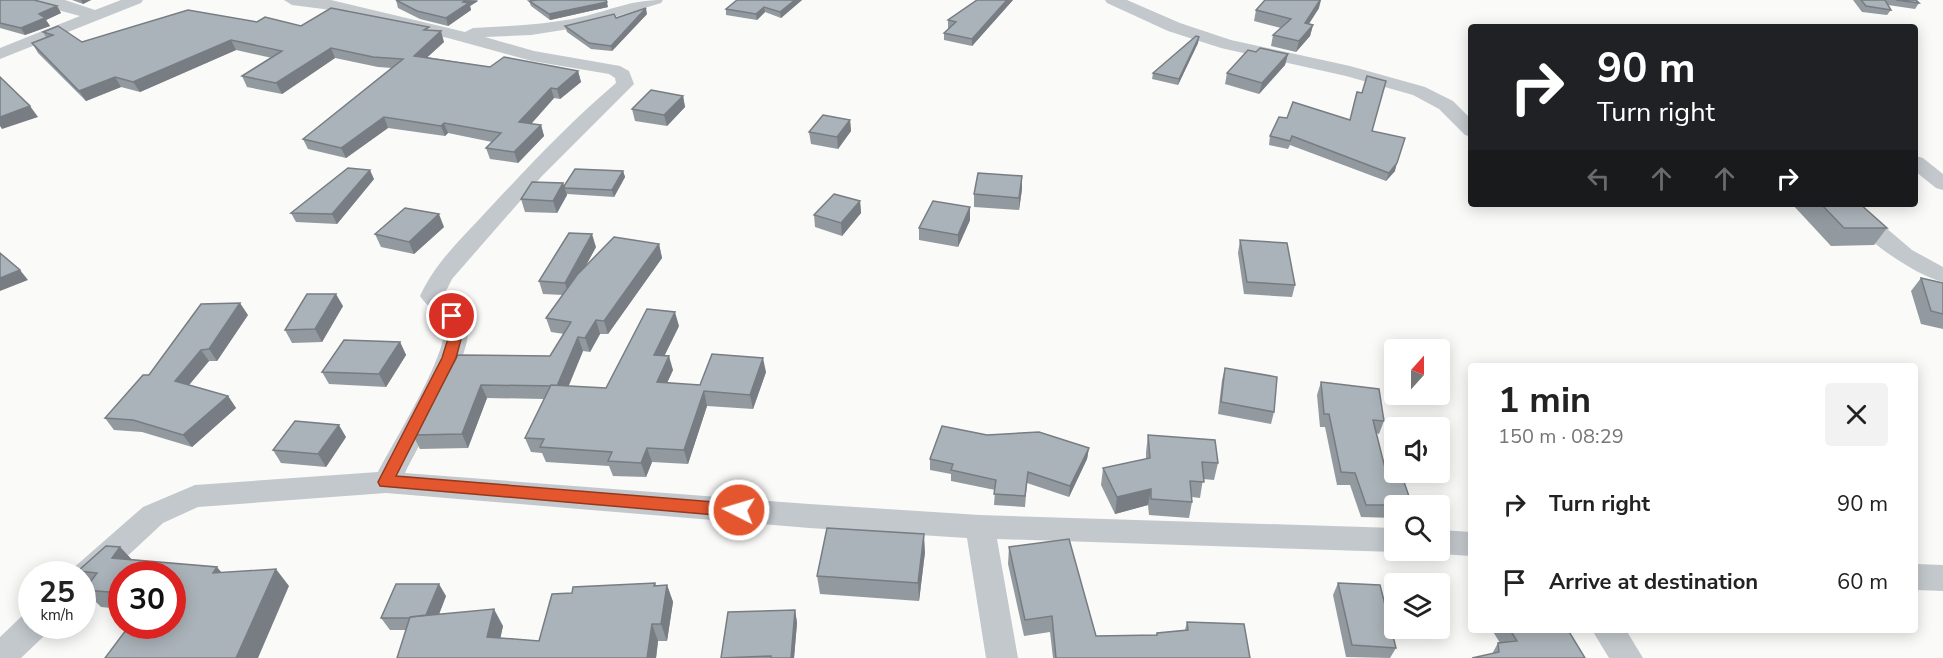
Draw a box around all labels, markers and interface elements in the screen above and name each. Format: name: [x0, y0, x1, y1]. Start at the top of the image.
text: 90 m: [1597, 40, 1696, 97]
icon: right: [1498, 48, 1576, 126]
text: Turn right: [1597, 94, 1715, 131]
icon: left: [1582, 162, 1615, 195]
icon: ahead: [1645, 162, 1678, 195]
icon: ahead: [1708, 162, 1741, 195]
icon: right: [1771, 162, 1804, 195]
pin: [426, 290, 477, 341]
icon: arrive: [435, 299, 468, 332]
north arrow: [1384, 339, 1450, 405]
map controls: [1384, 339, 1450, 639]
text: 1 min: [1498, 376, 1591, 425]
button: close: [1825, 383, 1888, 446]
button: sound: [1384, 417, 1450, 483]
text: 150 m · 08:29: [1498, 423, 1624, 450]
position arrow: [707, 478, 771, 542]
icon: right: [1498, 488, 1531, 521]
text: Turn right: [1549, 489, 1650, 519]
text: 90 m: [1837, 489, 1888, 519]
button: search: [1384, 495, 1450, 561]
speed limit sign: 30: [108, 561, 186, 639]
icon: arrive: [1498, 566, 1531, 599]
text: Arrive at destination: [1549, 567, 1758, 597]
text: 60 m: [1837, 567, 1888, 597]
text: 25: [39, 572, 75, 613]
button: layers: [1384, 573, 1450, 639]
text: km/h: [40, 605, 74, 625]

